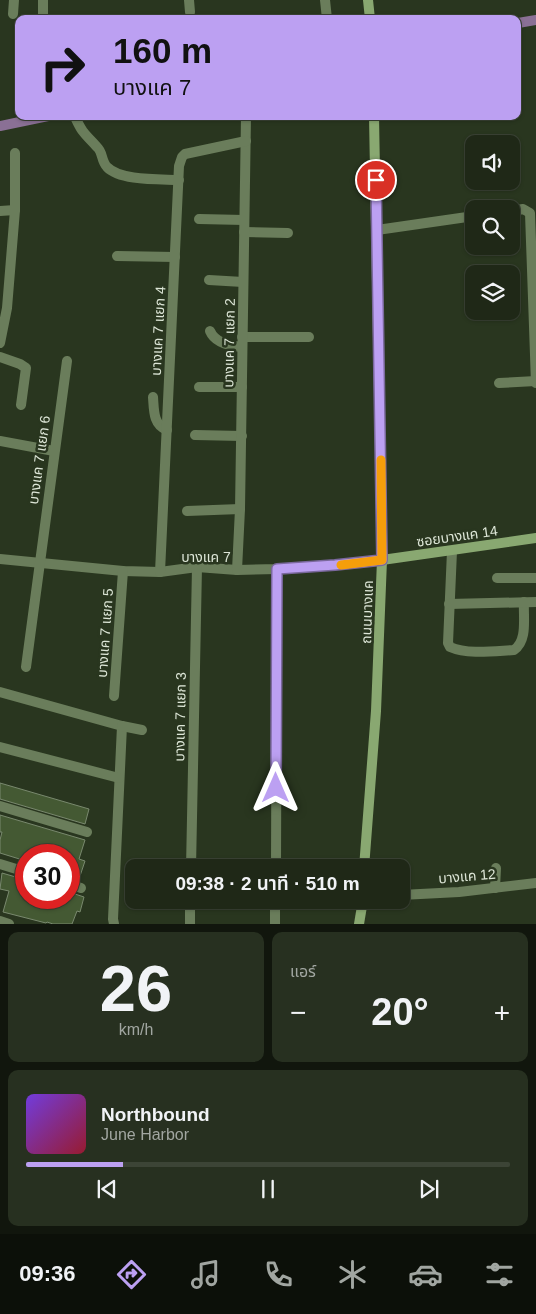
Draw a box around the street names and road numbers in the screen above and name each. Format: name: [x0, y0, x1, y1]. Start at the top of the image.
street label: บางแค 7 แยก 4: [148, 286, 168, 376]
street label: บางแค 7 แยก 2: [220, 298, 238, 388]
street label: บางแค 7 แยก 6: [25, 414, 53, 505]
street label: ซอยบางแค 14: [415, 522, 499, 550]
street label: บางแค 7: [181, 549, 231, 565]
street label: ถนนบางแค: [358, 580, 376, 644]
street label: บางแค 7 แยก 5: [94, 588, 116, 678]
street label: บางแค 7 แยก 3: [171, 672, 189, 762]
street label: บางแค 12: [438, 866, 497, 886]

